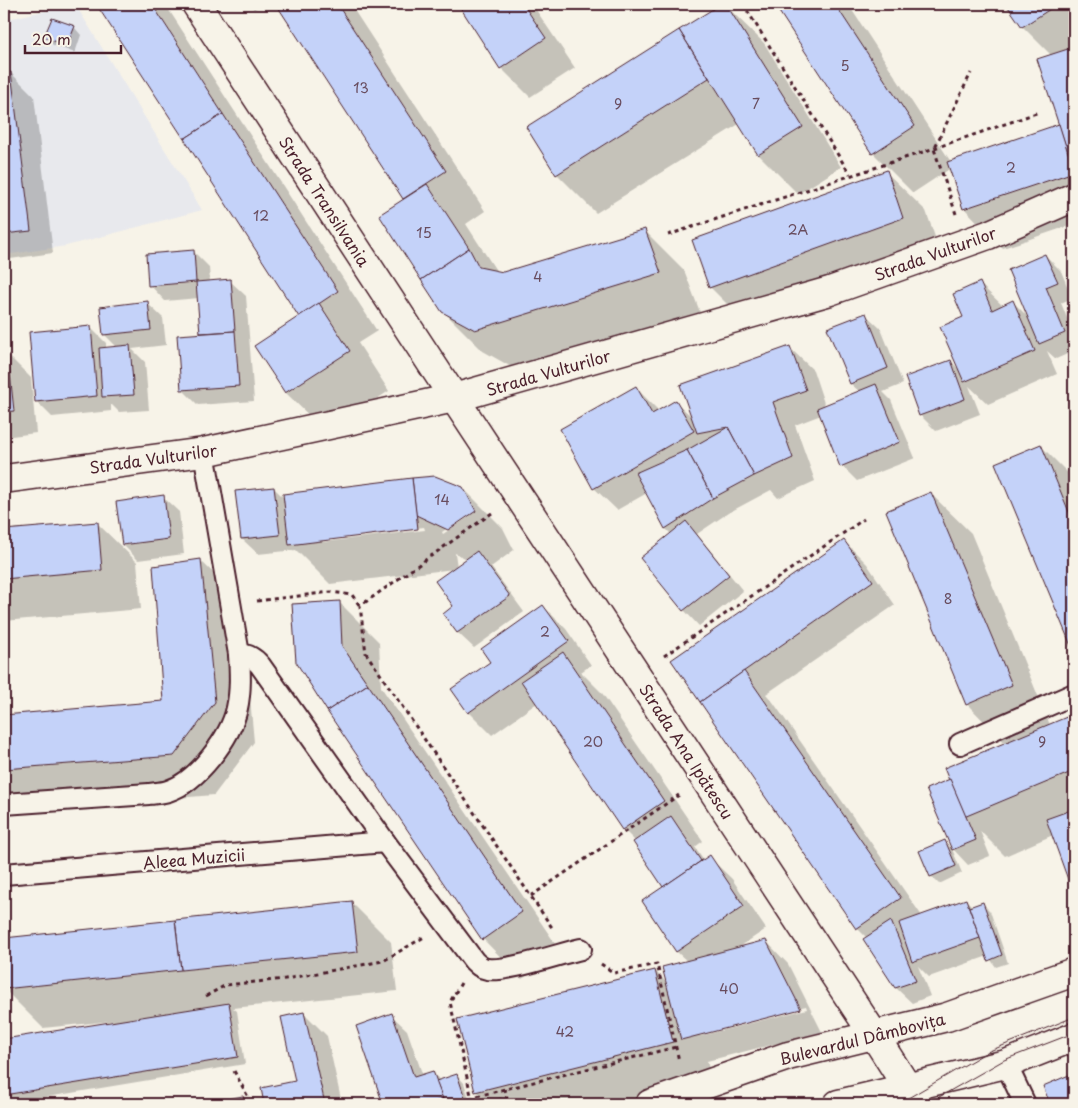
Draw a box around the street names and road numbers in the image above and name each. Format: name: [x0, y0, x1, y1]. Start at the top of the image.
street label: Strada Transilvania: [274, 131, 377, 272]
street label: Strada Vulturilor: [871, 220, 1000, 286]
street label: Strada Vulturilor: [483, 343, 614, 401]
street label: Strada Vulturilor: [88, 437, 219, 479]
street label: Strada Ana Ipătescu: [634, 678, 740, 824]
street label: Aleea Muzicii: [142, 842, 246, 874]
street label: Bulevardul Dâmbovița: [776, 1006, 948, 1070]

